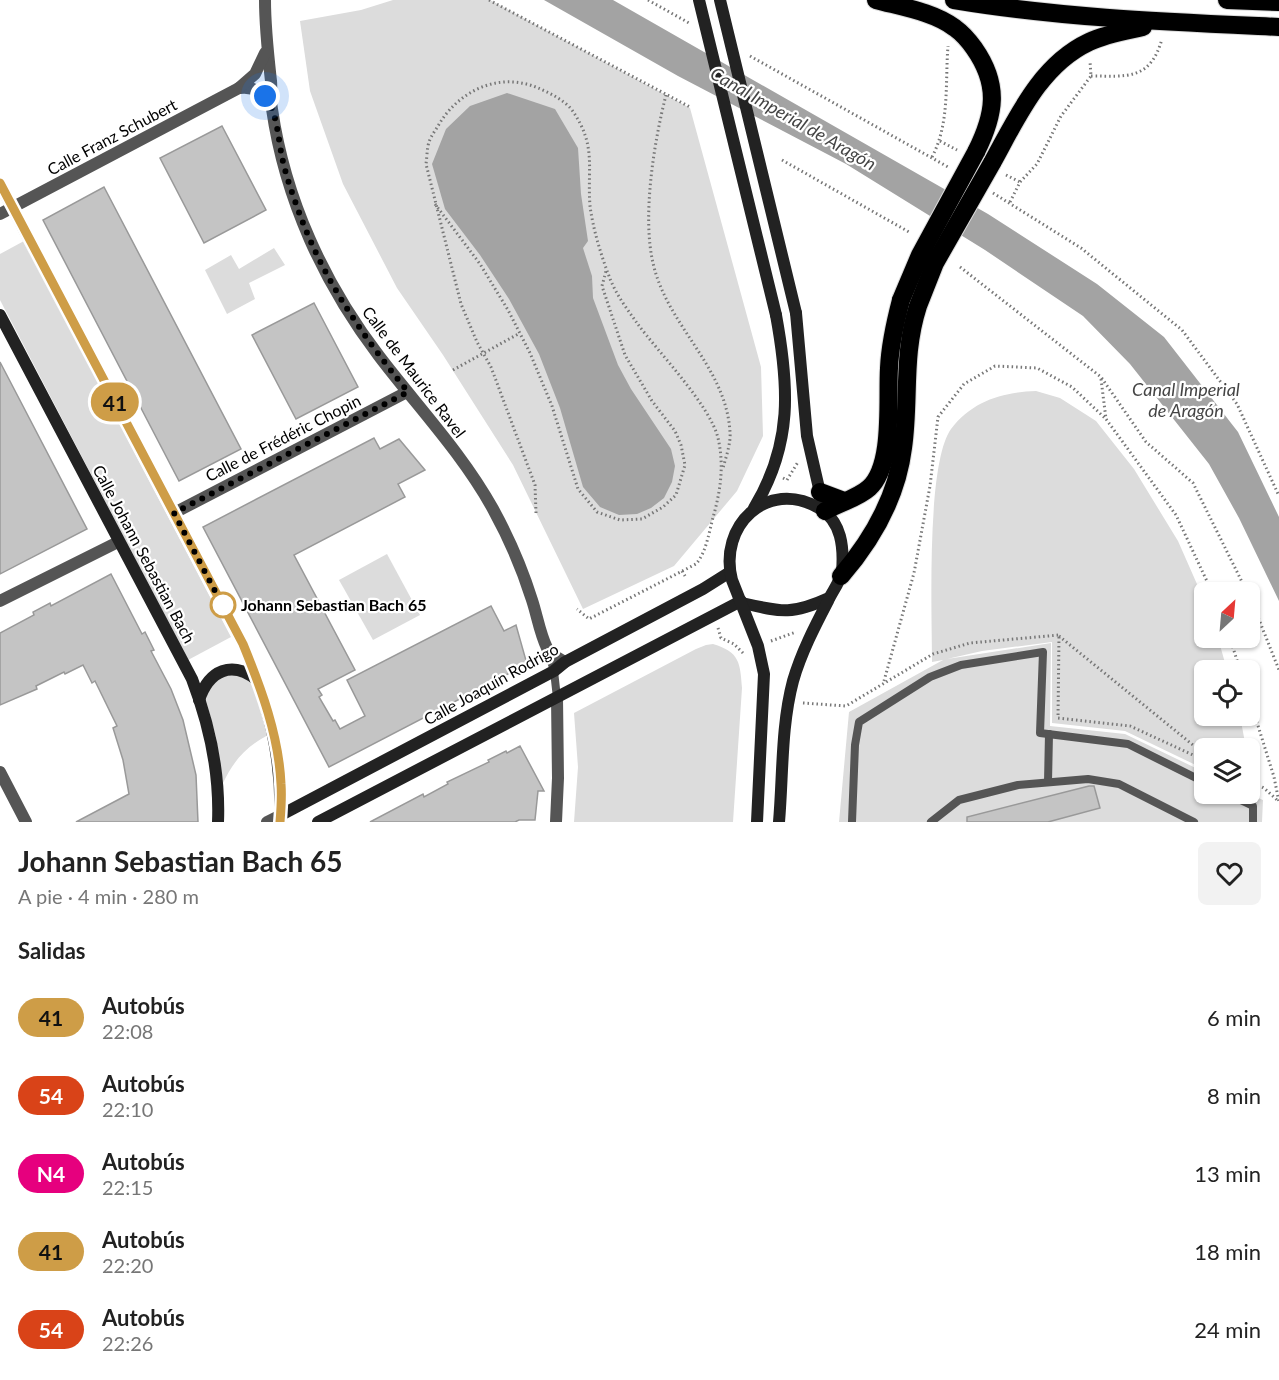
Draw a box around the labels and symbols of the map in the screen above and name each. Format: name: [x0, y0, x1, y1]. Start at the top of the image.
water label: Canal Imperial de Aragón: [707, 62, 880, 175]
your location: [250, 81, 280, 111]
street label: Calle Franz Schubert: [44, 94, 180, 179]
street label: Calle de Maurice Ravel: [359, 302, 470, 441]
water label: Canal Imperial de Aragón: [1132, 378, 1240, 421]
line badge: 41: [88, 382, 142, 422]
street label: Calle de Frédéric Chopin: [202, 390, 364, 485]
street label: Calle Johann Sebastian Bach: [89, 461, 200, 646]
north arrow: [1194, 582, 1260, 648]
marker: Johann Sebastian Bach 65: [210, 592, 236, 618]
place label: Johann Sebastian Bach 65: [241, 595, 426, 614]
street label: Calle Joaquín Rodrigo: [420, 639, 561, 728]

